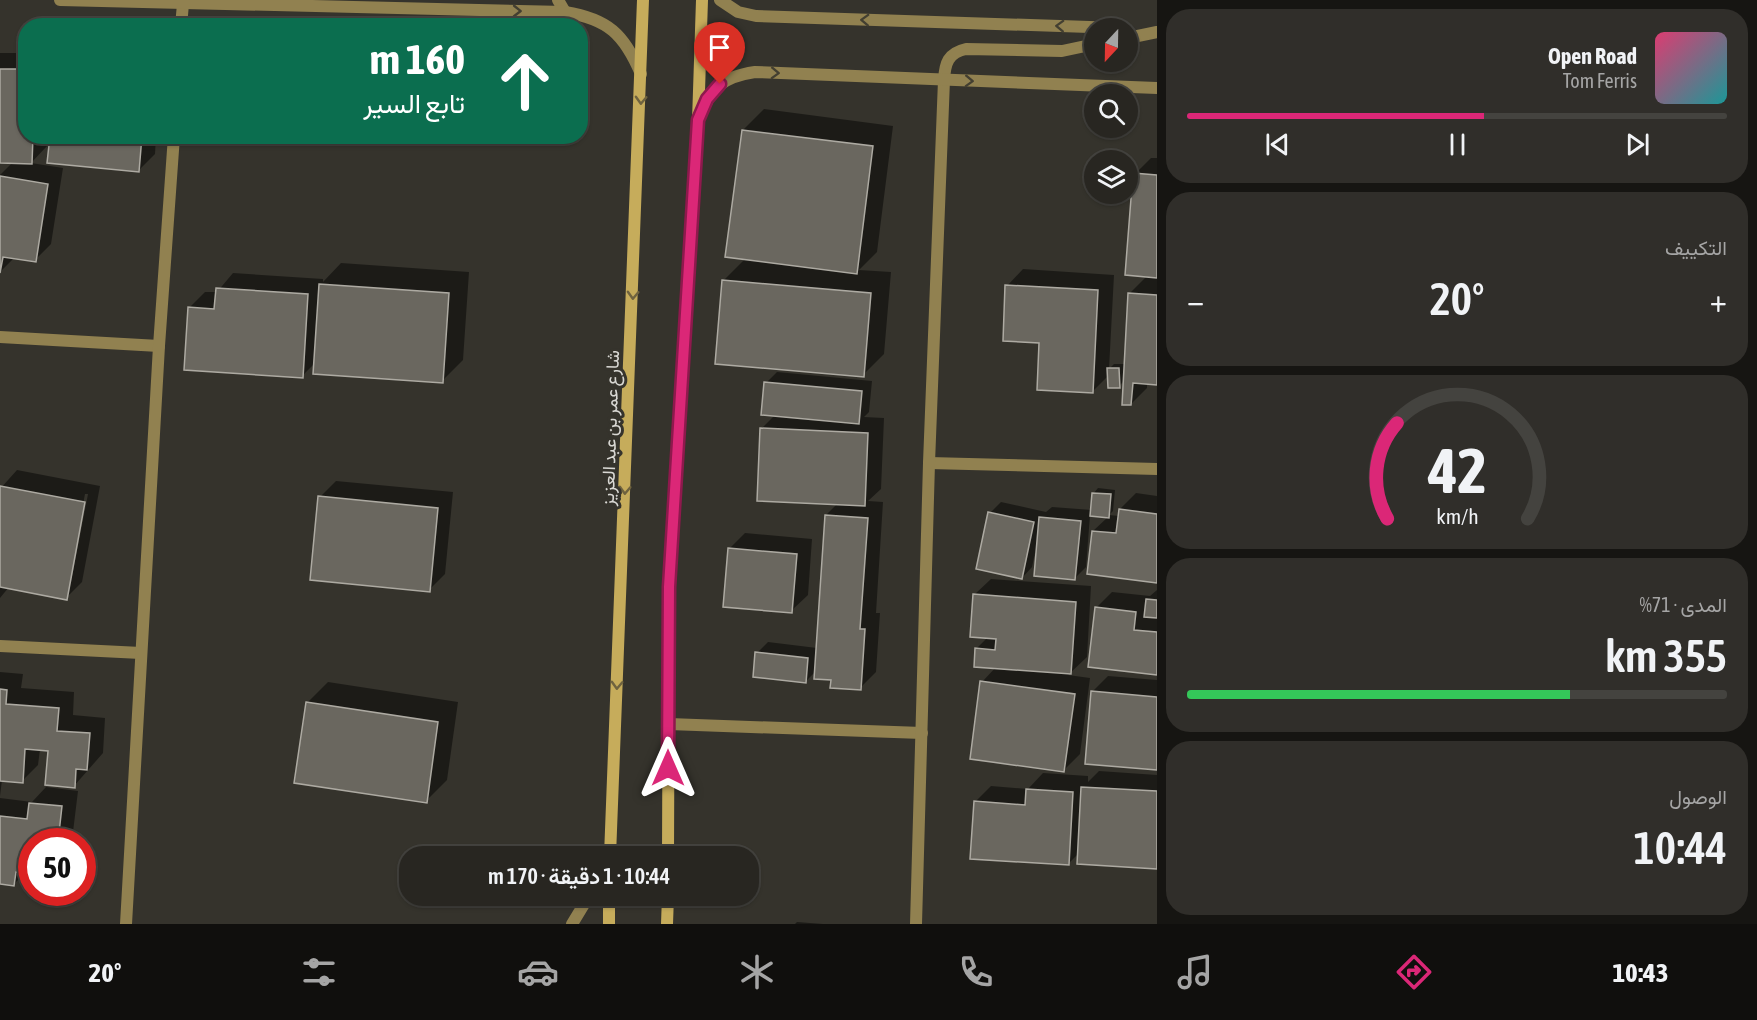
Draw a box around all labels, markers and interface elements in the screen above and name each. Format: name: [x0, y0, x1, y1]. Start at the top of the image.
one-way arrow: [513, 5, 522, 17]
one-way arrow: [861, 13, 870, 26]
north arrow: [1084, 18, 1138, 72]
map controls: [1084, 18, 1138, 204]
one-way arrow: [1056, 20, 1065, 33]
pin: [694, 22, 745, 84]
icon: arrive: [703, 31, 736, 64]
text: 160 m: [370, 35, 465, 83]
icon: ahead: [486, 42, 564, 120]
text: Open Road: [1548, 43, 1637, 69]
one-way arrow: [770, 67, 779, 80]
text: Tom Ferris: [1563, 69, 1637, 92]
one-way arrow: [965, 75, 974, 87]
button: search: [1084, 84, 1138, 138]
text: تابع السير: [363, 88, 465, 119]
one-way arrow: [635, 96, 648, 105]
icon: previous: [1261, 128, 1294, 161]
icon: pause: [1441, 128, 1474, 161]
icon: next: [1621, 128, 1654, 161]
button: layers: [1084, 150, 1138, 204]
text: التكييف: [1665, 236, 1727, 259]
text: 20°: [1430, 273, 1484, 325]
text: −: [1187, 281, 1204, 319]
text: +: [1710, 281, 1727, 319]
one-way arrow: [627, 291, 640, 300]
street label: شارع عمر بن عبد العزيز: [597, 350, 625, 507]
text: 42: [1427, 435, 1486, 506]
one-way arrow: [619, 486, 632, 495]
text: km/h: [1436, 504, 1478, 529]
text: المدى · 71%: [1639, 593, 1727, 616]
text: 355 km: [1605, 630, 1727, 682]
one-way arrow: [611, 680, 624, 689]
position arrow: [636, 736, 700, 800]
text: الوصول: [1669, 785, 1727, 808]
text: 10:44: [1633, 822, 1727, 874]
speed limit sign: 50: [18, 828, 96, 906]
text: 10:44 · 1 دقيقة · 170 m: [488, 863, 670, 889]
icon: filters: [298, 951, 340, 993]
icon: car: [517, 951, 559, 993]
icon: climate: [736, 951, 778, 993]
icon: phone: [955, 951, 997, 993]
icon: music: [1174, 951, 1216, 993]
icon: directions: [1393, 951, 1435, 993]
text: 20°: [89, 957, 121, 988]
text: 10:43: [1612, 957, 1669, 988]

